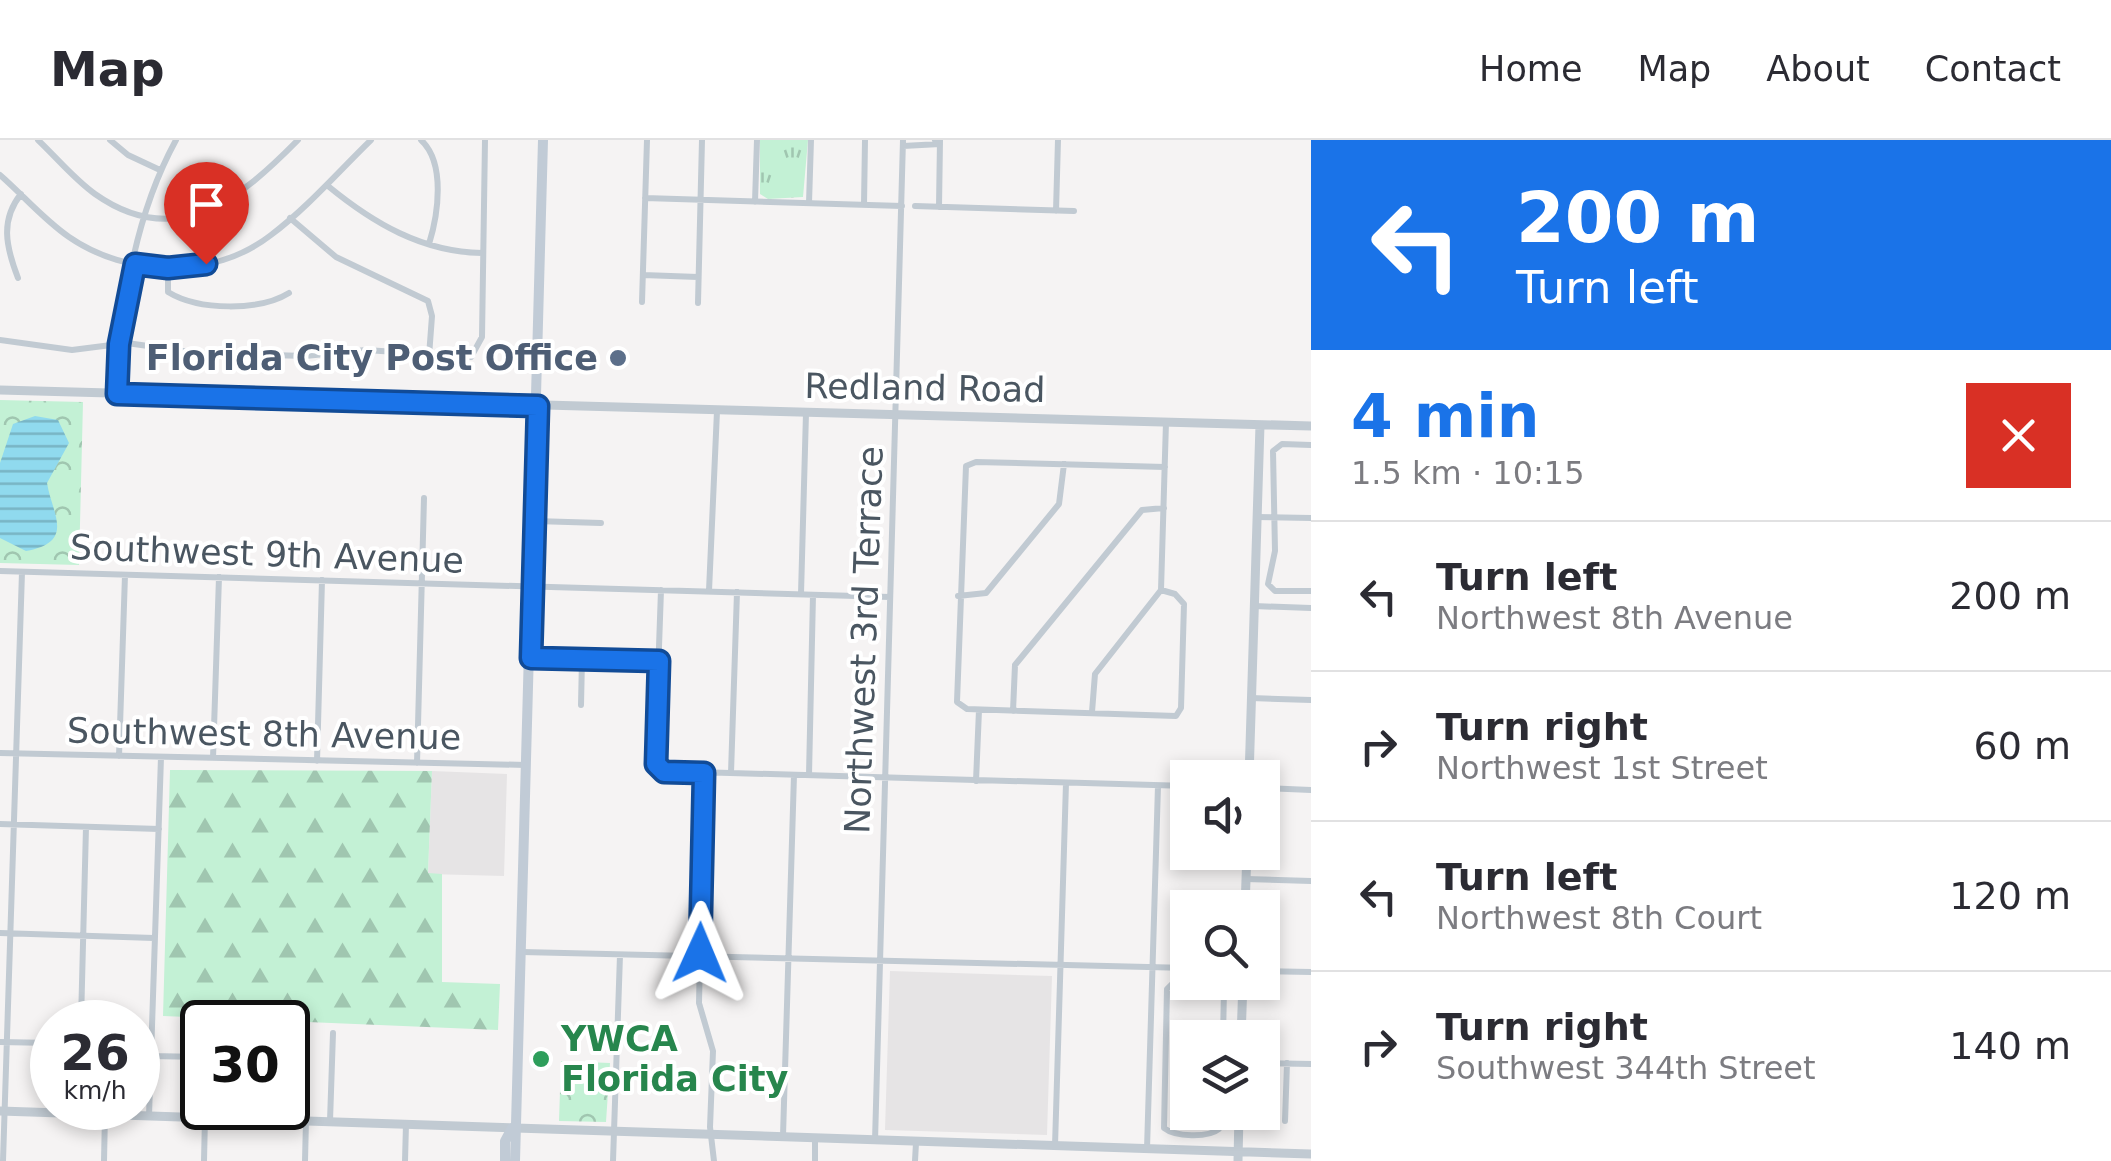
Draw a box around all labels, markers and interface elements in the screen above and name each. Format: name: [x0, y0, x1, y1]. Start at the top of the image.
text: Map: [50, 41, 165, 97]
text: Home: [1479, 49, 1582, 89]
text: Map: [1637, 49, 1711, 89]
text: About: [1766, 49, 1870, 89]
text: Contact: [1925, 49, 2061, 89]
pin: [164, 162, 249, 265]
icon: arrive: [179, 177, 234, 232]
text: 200 m: [1516, 177, 1759, 259]
icon: left: [1351, 180, 1481, 310]
text: Turn left: [1516, 261, 1699, 314]
place label: Florida City Post Office: [146, 338, 598, 378]
marker: Florida City Post Office: [607, 347, 629, 369]
street label: Redland Road: [804, 366, 1046, 410]
text: 4 min: [1351, 381, 1539, 451]
button: close: [1966, 383, 2071, 488]
street label: Northwest 3rd Terrace: [837, 445, 891, 835]
text: 1.5 km · 10:15: [1351, 454, 1585, 492]
street label: Southwest 9th Avenue: [69, 527, 465, 581]
text: Turn left: [1436, 555, 1617, 599]
icon: left: [1351, 569, 1406, 624]
text: 200 m: [1949, 574, 2071, 618]
text: Northwest 8th Avenue: [1436, 599, 1793, 637]
text: Turn right: [1436, 705, 1648, 749]
street label: Southwest 8th Avenue: [67, 711, 461, 757]
icon: right: [1351, 719, 1406, 774]
text: 60 m: [1974, 724, 2071, 768]
text: Northwest 1st Street: [1436, 749, 1768, 787]
map controls: [1170, 760, 1280, 1130]
button: sound: [1170, 760, 1280, 870]
text: Turn left: [1436, 855, 1617, 899]
icon: left: [1351, 869, 1406, 924]
text: 120 m: [1949, 874, 2071, 918]
button: search: [1170, 890, 1280, 1000]
text: Northwest 8th Court: [1436, 899, 1762, 937]
position arrow: [648, 901, 752, 1005]
speed limit sign: 30: [180, 1000, 310, 1130]
text: Turn right: [1436, 1005, 1648, 1049]
place label: YWCA Florida City: [560, 1019, 788, 1099]
icon: right: [1351, 1019, 1406, 1074]
button: layers: [1170, 1020, 1280, 1130]
text: 26: [60, 1024, 130, 1082]
text: 140 m: [1949, 1024, 2071, 1068]
marker: YWCA Florida City: [530, 1048, 552, 1070]
text: Southwest 344th Street: [1436, 1049, 1816, 1087]
text: km/h: [63, 1076, 127, 1105]

